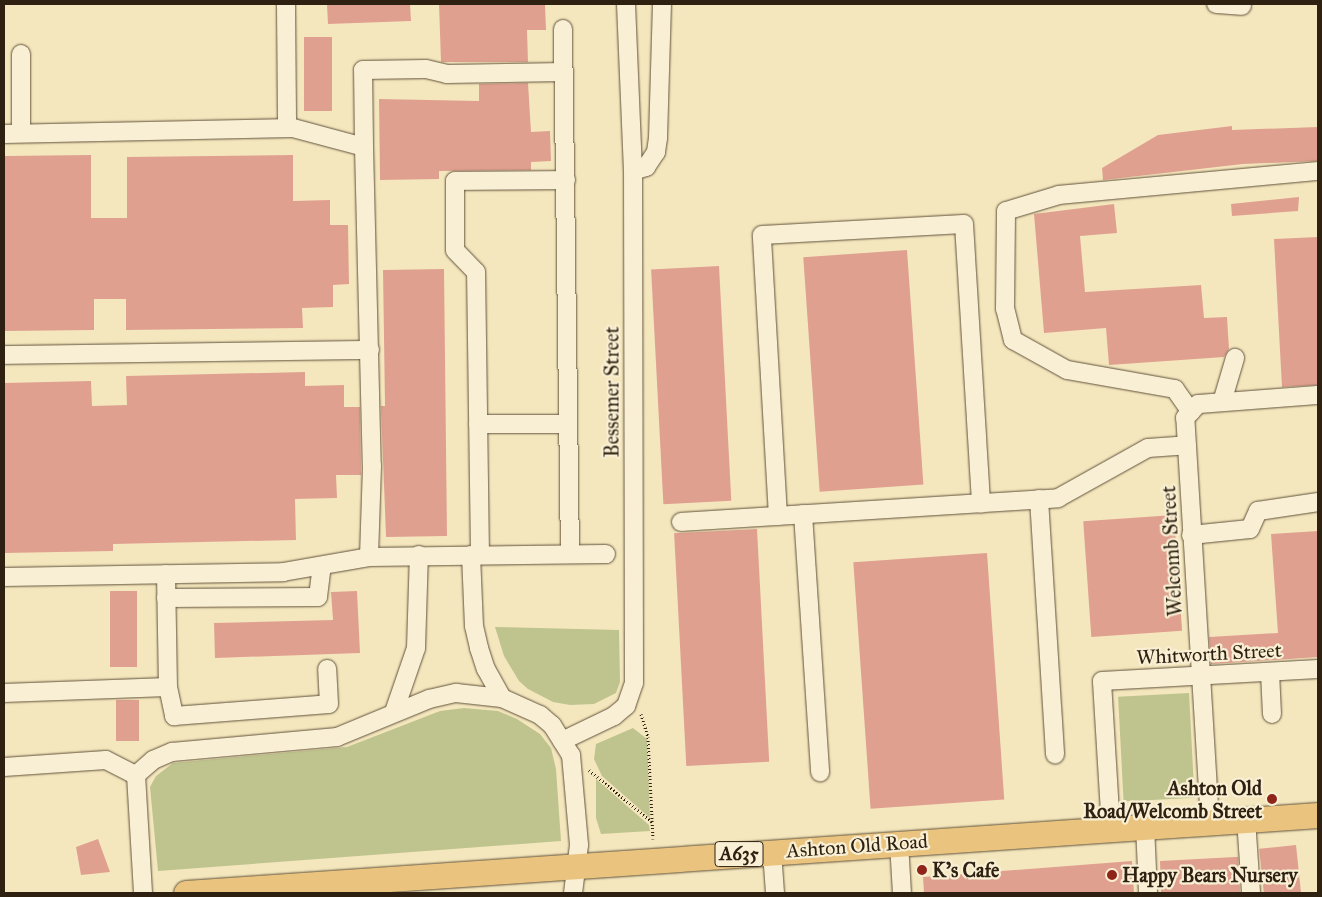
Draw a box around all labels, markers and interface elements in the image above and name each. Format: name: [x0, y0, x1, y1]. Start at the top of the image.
street label: Bessemer Street: [600, 326, 624, 458]
street label: Welcomb Street: [1157, 485, 1187, 617]
street label: Whitworth Street: [1136, 638, 1282, 670]
place label: Ashton Old Road/Welcomb Street: [1083, 776, 1262, 823]
marker: Ashton Old Road/Welcomb Street: [1266, 793, 1278, 805]
street label: Ashton Old Road: [785, 829, 929, 863]
road number: A635: [714, 838, 764, 871]
place label: K's Cafe: [932, 858, 999, 882]
place label: Happy Bears Nursery: [1122, 863, 1298, 887]
marker: K's Cafe: [916, 864, 928, 876]
marker: Happy Bears Nursery: [1106, 869, 1118, 881]

